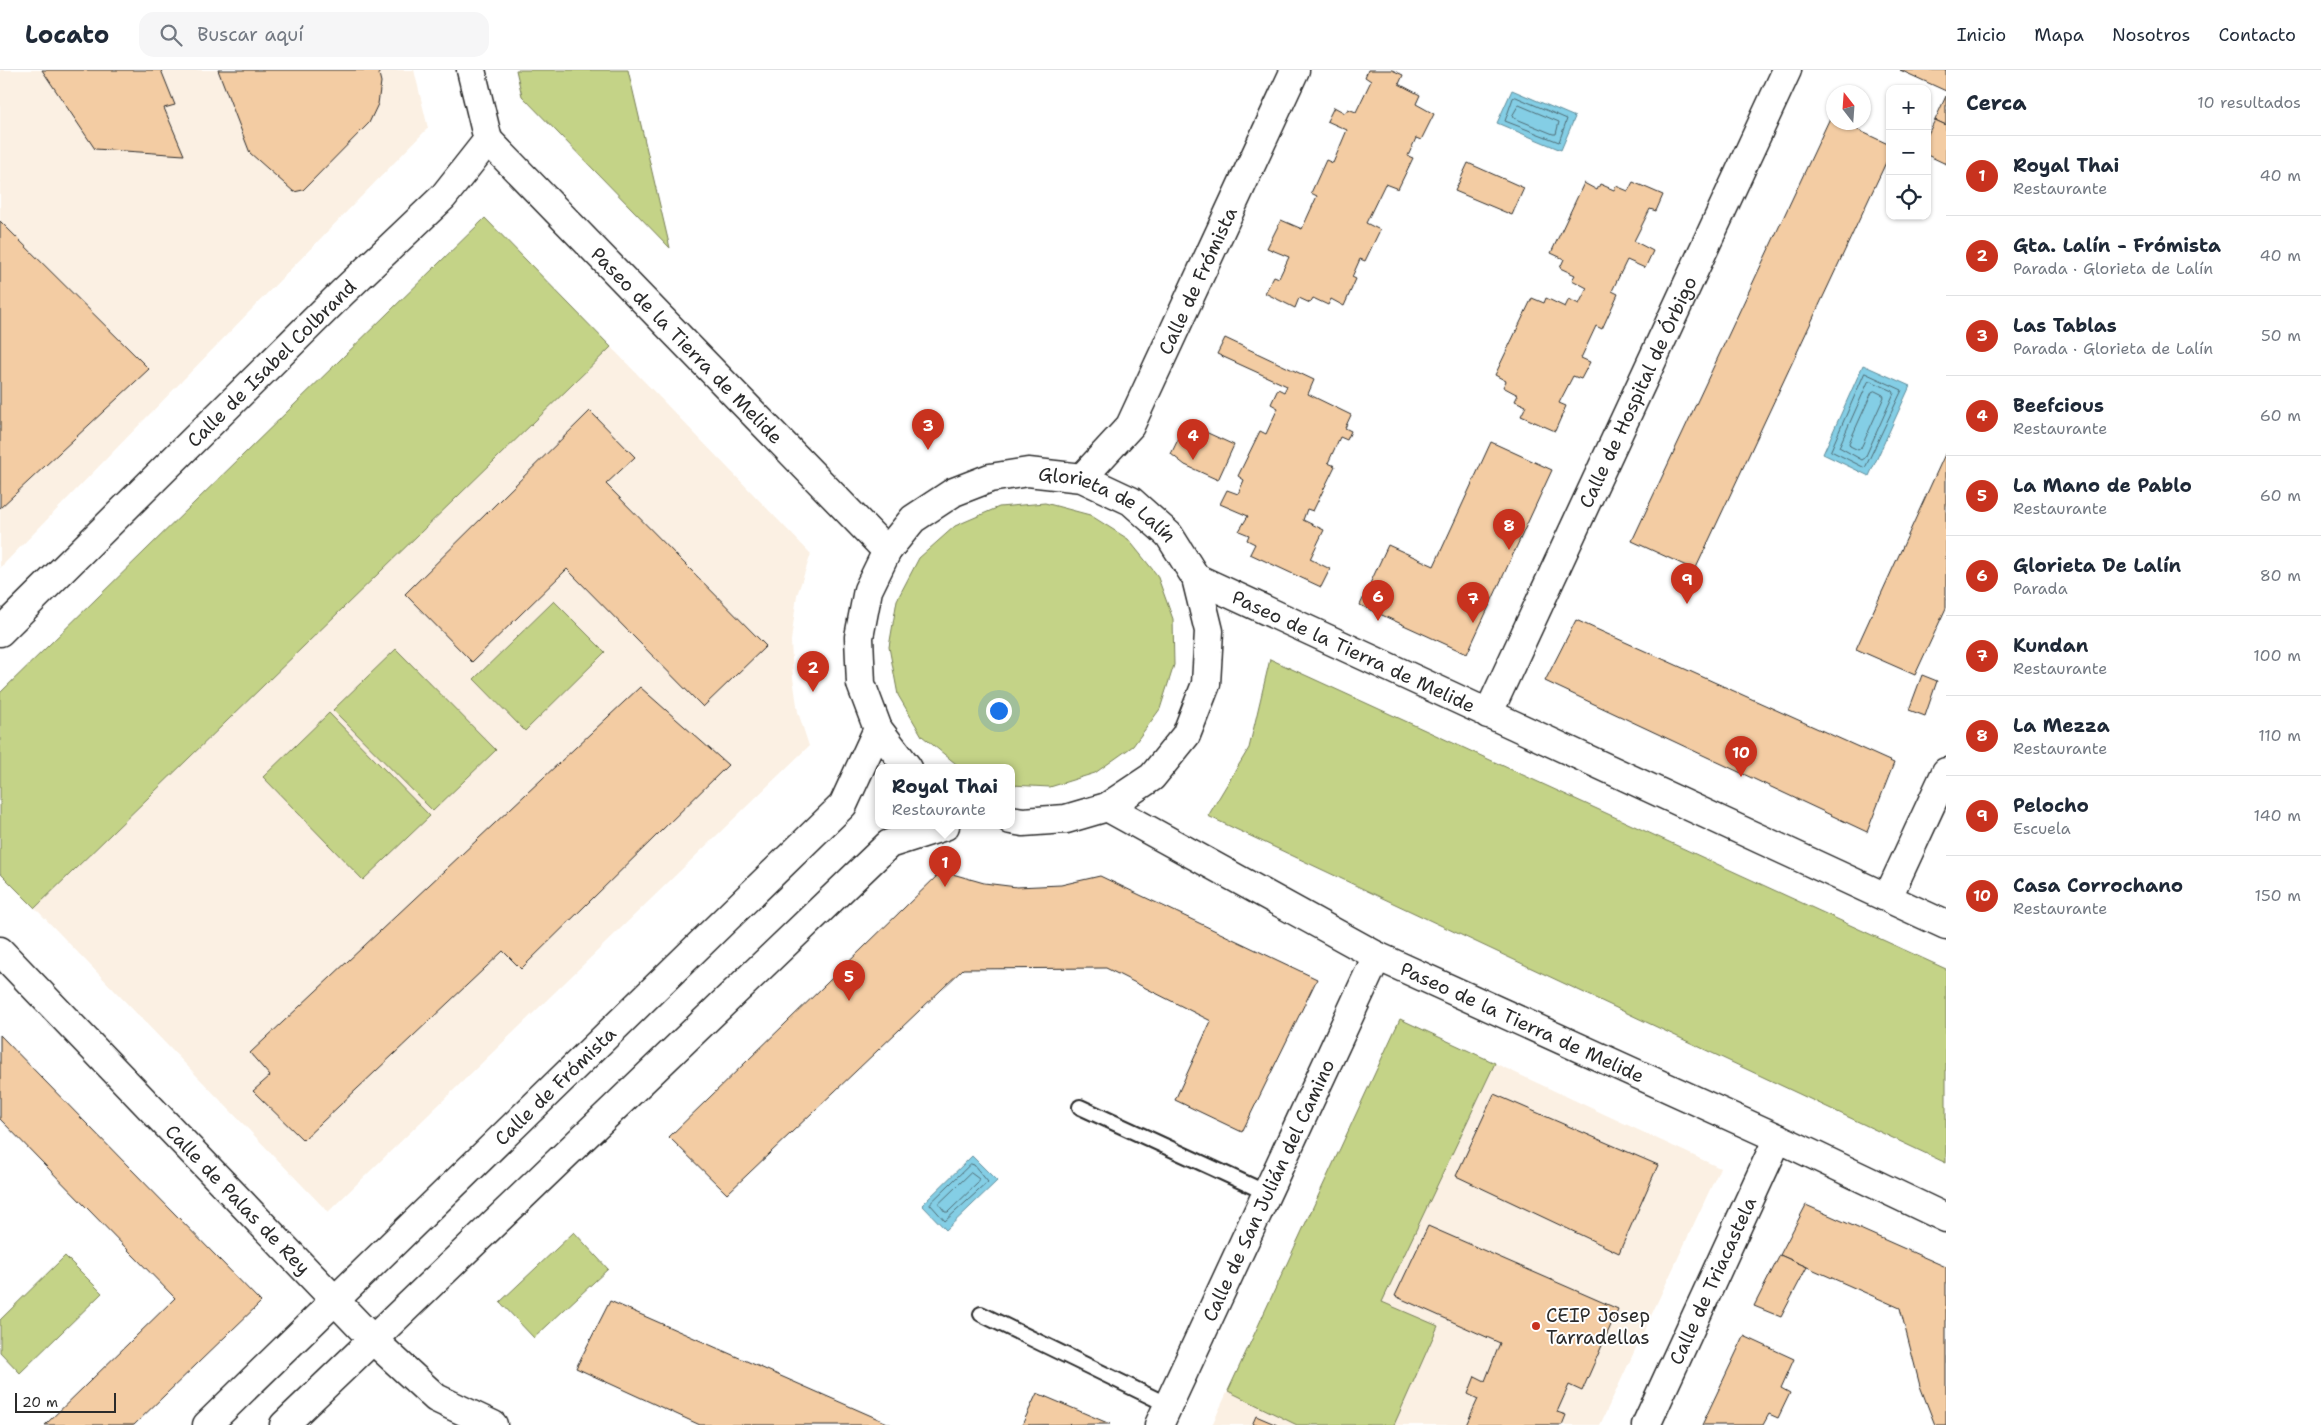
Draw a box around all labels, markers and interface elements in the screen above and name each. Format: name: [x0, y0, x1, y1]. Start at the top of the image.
search box: [139, 12, 489, 57]
text: Locato: [25, 19, 109, 51]
icon: search: [157, 21, 185, 49]
text: Buscar aquí: [197, 22, 304, 47]
text: Inicio: [1957, 23, 2006, 47]
text: Mapa: [2034, 23, 2084, 47]
text: Nosotros: [2112, 23, 2190, 47]
text: Contacto: [2218, 23, 2296, 47]
north arrow: [1826, 85, 1871, 130]
map controls: [1886, 85, 1931, 220]
button: +: [1886, 85, 1931, 130]
text: Cerca: [1966, 89, 2027, 117]
text: 10 resultados: [2197, 92, 2301, 113]
button: −: [1886, 130, 1931, 175]
text: Royal Thai: [2013, 153, 2119, 178]
text: 1: [1978, 165, 1986, 186]
text: 40 m: [2259, 165, 2301, 186]
button: locate: [1886, 175, 1931, 220]
text: Restaurante: [2013, 178, 2107, 199]
street label: Calle de Frómista: [1152, 203, 1242, 358]
text: Gta. Lalín - Frómista: [2013, 233, 2221, 258]
street label: Paseo de la Tierra de Melide: [586, 241, 789, 449]
text: 2: [1976, 245, 1988, 266]
text: 40 m: [2259, 245, 2301, 266]
text: Parada · Glorieta de Lalín: [2013, 258, 2213, 279]
street label: Calle de Hospital de Órbigo: [1573, 272, 1702, 512]
street label: Calle de Isabel Colbrand: [181, 274, 361, 452]
text: Las Tablas: [2013, 313, 2117, 338]
text: 3: [1976, 325, 1988, 346]
text: 50 m: [2261, 325, 2301, 346]
text: Parada · Glorieta de Lalín: [2013, 338, 2213, 359]
text: Beefcious: [2013, 393, 2104, 418]
text: 4: [1976, 405, 1988, 426]
text: 60 m: [2260, 405, 2301, 426]
pin: 3: [912, 409, 944, 450]
text: Restaurante: [2013, 418, 2107, 439]
pin: 4: [1177, 419, 1209, 460]
street label: Glorieta de Lalín: [1037, 461, 1183, 547]
text: La Mano de Pablo: [2013, 473, 2192, 498]
text: 5: [1977, 485, 1987, 506]
text: 60 m: [2260, 485, 2301, 506]
text: Restaurante: [2013, 498, 2107, 519]
pin: 8: [1493, 509, 1525, 550]
text: Glorieta De Lalín: [2013, 553, 2181, 578]
pin: 9: [1671, 563, 1703, 604]
text: 6: [1976, 565, 1988, 586]
text: 80 m: [2260, 565, 2301, 586]
text: Parada: [2013, 578, 2068, 599]
pin: 6: [1362, 580, 1394, 621]
pin: 7: [1457, 582, 1489, 623]
street label: Paseo de la Tierra de Melide: [1228, 584, 1480, 718]
text: Kundan: [2013, 633, 2088, 658]
text: 7: [1976, 645, 1988, 666]
text: 100 m: [2253, 645, 2301, 666]
pin: 2: [797, 651, 829, 692]
text: Restaurante: [2013, 658, 2107, 679]
your location: [986, 698, 1012, 724]
text: La Mezza: [2013, 713, 2110, 738]
text: 8: [1976, 725, 1988, 746]
text: 110 m: [2258, 725, 2301, 746]
pin: 10: [1725, 736, 1757, 777]
text: Restaurante: [2013, 738, 2107, 759]
popup: [875, 764, 1015, 829]
text: Royal Thai: [892, 774, 998, 799]
text: Pelocho: [2013, 793, 2089, 818]
text: Restaurante: [892, 799, 986, 820]
text: 9: [1976, 805, 1988, 826]
text: 140 m: [2254, 805, 2301, 826]
text: Escuela: [2013, 818, 2071, 839]
pin: 1: [929, 846, 961, 887]
text: Casa Corrochano: [2013, 873, 2183, 898]
text: 10: [1973, 885, 1991, 906]
text: 150 m: [2254, 885, 2301, 906]
text: Restaurante: [2013, 898, 2107, 919]
street label: Paseo de la Tierra de Melide: [1396, 956, 1648, 1088]
pin: 5: [833, 960, 865, 1001]
street label: Calle de Frómista: [489, 1021, 621, 1151]
street label: Calle de San Julián del Camino: [1196, 1055, 1340, 1325]
street label: Calle de Palas de Rey: [160, 1119, 316, 1280]
street label: Calle de Triacastela: [1663, 1193, 1762, 1368]
place label: CEIP Josep Tarradellas: [1546, 1303, 1650, 1350]
marker: CEIP Josep Tarradellas: [1530, 1320, 1542, 1332]
scale bar: [15, 1390, 116, 1413]
text: 20 m: [22, 1393, 58, 1411]

